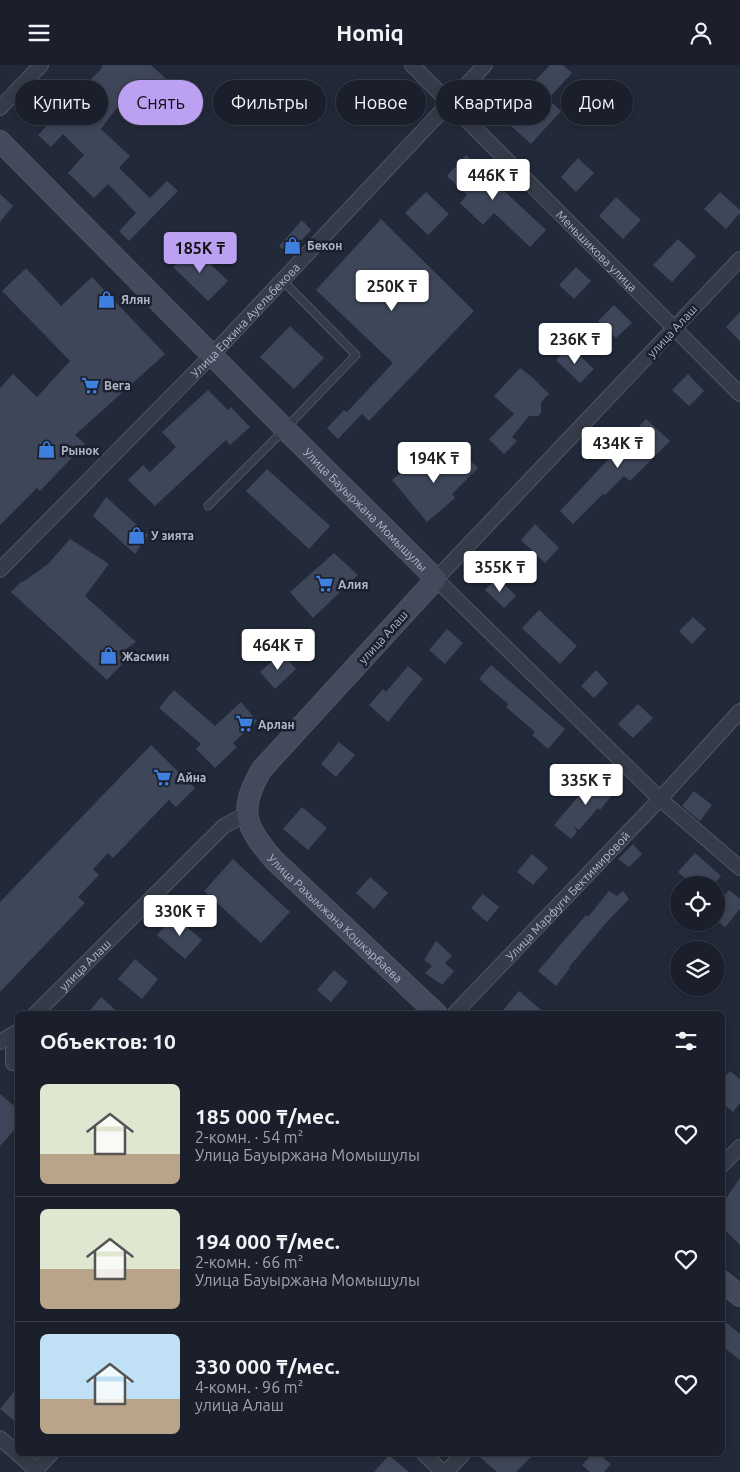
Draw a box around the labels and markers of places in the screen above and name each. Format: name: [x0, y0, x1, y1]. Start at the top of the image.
pin: 446K ₸: [452, 159, 534, 201]
pin: 185K ₸: [159, 231, 241, 274]
shop icon: Бекон: [283, 235, 303, 255]
place label: Бекон: [307, 239, 342, 252]
pin: 250K ₸: [351, 269, 433, 312]
shop icon: Ялян: [97, 289, 117, 309]
place label: Ялян: [121, 293, 150, 306]
pin: 236K ₸: [534, 323, 616, 365]
supermarket icon: Вега: [80, 375, 100, 395]
place label: Вега: [104, 379, 131, 392]
pin: 434K ₸: [577, 427, 659, 469]
shop icon: Рынок: [37, 440, 57, 460]
pin: 194K ₸: [393, 441, 475, 484]
place label: Рынок: [61, 444, 100, 457]
shop icon: У зията: [127, 525, 147, 545]
place label: У зията: [151, 529, 194, 542]
pin: 355K ₸: [459, 551, 541, 593]
supermarket icon: Алия: [314, 574, 334, 594]
place label: Алия: [338, 578, 368, 591]
pin: 464K ₸: [237, 629, 319, 671]
shop icon: Жасмин: [98, 646, 118, 666]
place label: Жасмин: [122, 650, 169, 663]
supermarket icon: Арлан: [234, 714, 254, 734]
place label: Арлан: [258, 718, 295, 731]
pin: 335K ₸: [545, 763, 627, 806]
supermarket icon: Айна: [153, 767, 173, 787]
place label: Айна: [177, 771, 206, 784]
pin: 330K ₸: [139, 895, 221, 937]

